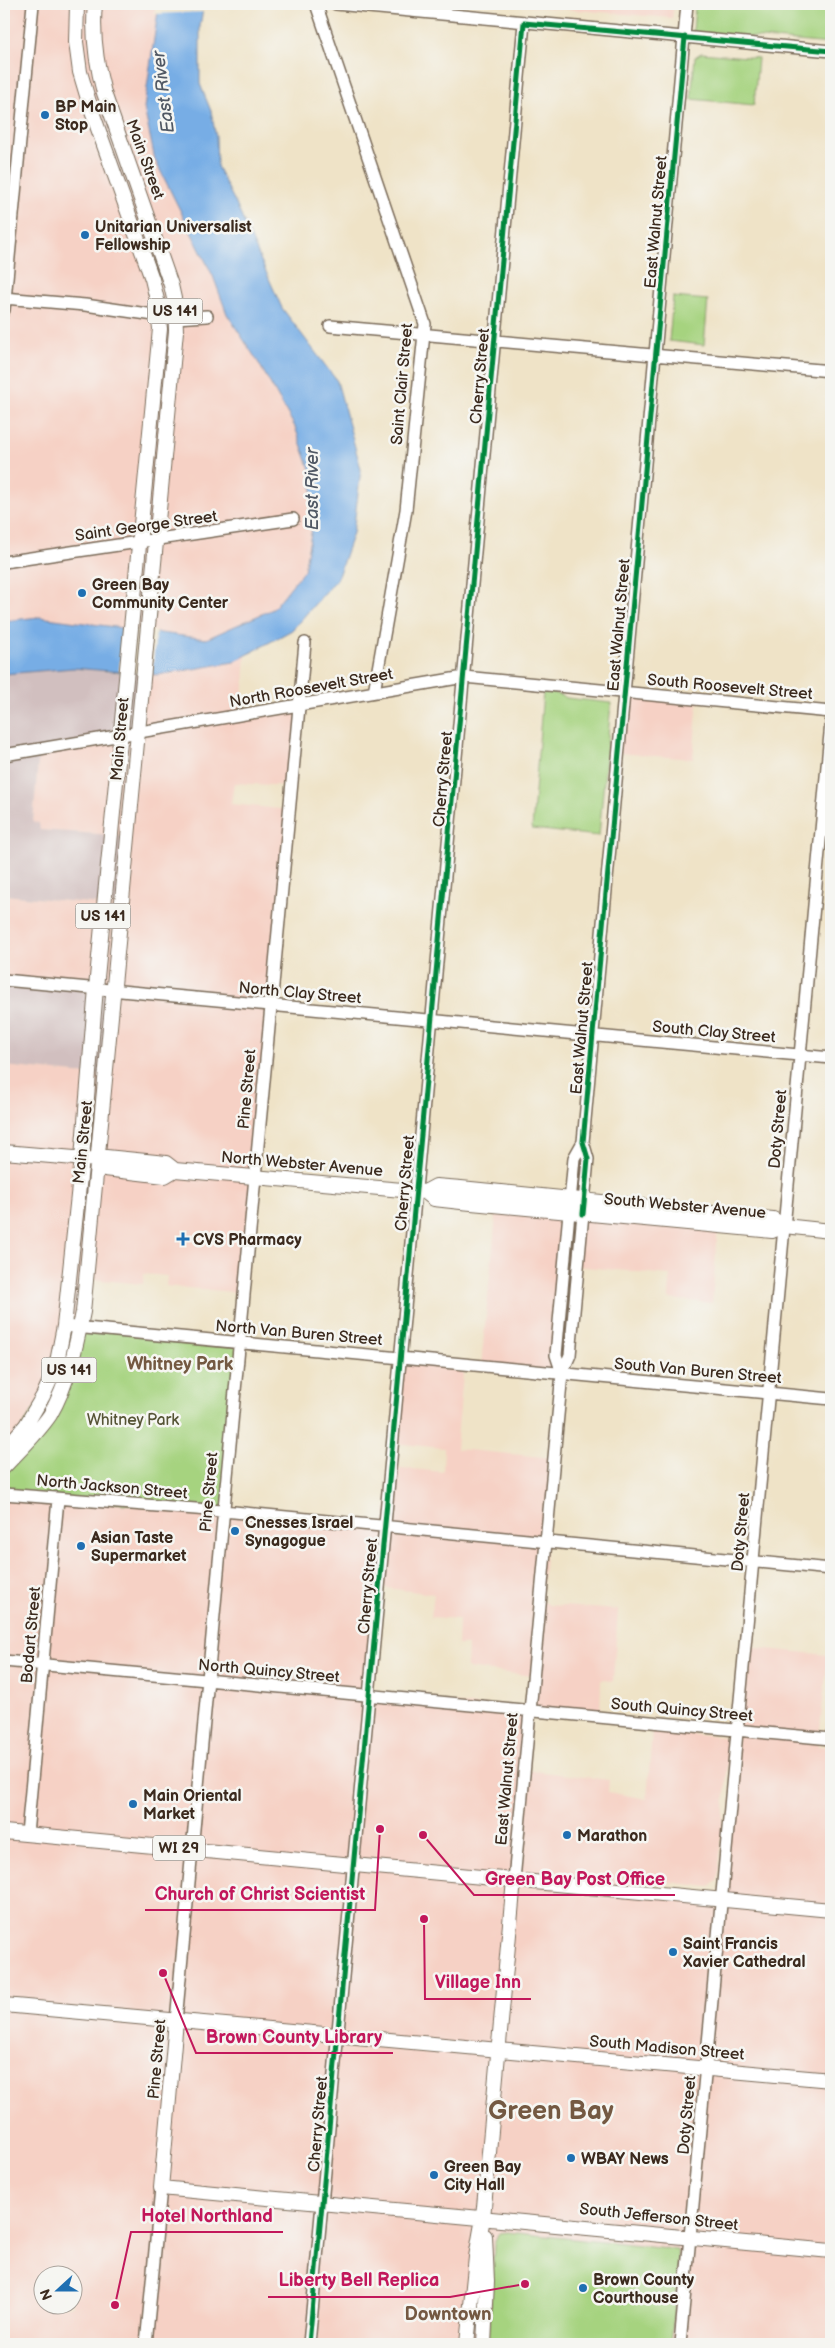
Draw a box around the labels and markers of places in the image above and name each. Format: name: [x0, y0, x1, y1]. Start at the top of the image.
place label: BP Main Stop: [55, 98, 117, 135]
marker: BP Main Stop: [39, 109, 51, 121]
place label: Unitarian Universalist Fellowship: [95, 218, 252, 255]
marker: Unitarian Universalist Fellowship: [79, 229, 91, 241]
place label: Green Bay Community Center: [92, 576, 229, 613]
marker: Green Bay Community Center: [76, 587, 88, 599]
place label: CVS Pharmacy: [193, 1231, 302, 1250]
marker: CVS Pharmacy: [177, 1233, 189, 1245]
place label: Cnesses Israel Synagogue: [245, 1514, 353, 1551]
marker: Cnesses Israel Synagogue: [229, 1525, 241, 1537]
place label: Asian Taste Supermarket: [90, 1529, 187, 1566]
marker: Asian Taste Supermarket: [75, 1540, 87, 1552]
place label: Main Oriental Market: [143, 1787, 242, 1824]
marker: Main Oriental Market: [127, 1798, 139, 1810]
place label: Marathon: [577, 1827, 647, 1846]
marker: Marathon: [561, 1829, 573, 1841]
callout: Green Bay Post Office: [474, 1862, 675, 1895]
callout: Church of Christ Scientist: [145, 1877, 375, 1910]
place label: Saint Francis Xavier Cathedral: [683, 1935, 805, 1972]
marker: Saint Francis Xavier Cathedral: [667, 1946, 679, 1958]
callout: Village Inn: [425, 1966, 531, 1999]
callout: Brown County Library: [196, 2020, 393, 2053]
place label: WBAY News: [581, 2150, 669, 2169]
marker: WBAY News: [565, 2152, 577, 2164]
place label: Green Bay City Hall: [444, 2158, 522, 2195]
marker: Green Bay City Hall: [428, 2169, 440, 2181]
callout: Hotel Northland: [131, 2199, 283, 2232]
callout: Liberty Bell Replica: [268, 2264, 450, 2297]
place label: Brown County Courthouse: [593, 2271, 695, 2308]
marker: Brown County Courthouse: [577, 2282, 589, 2294]

